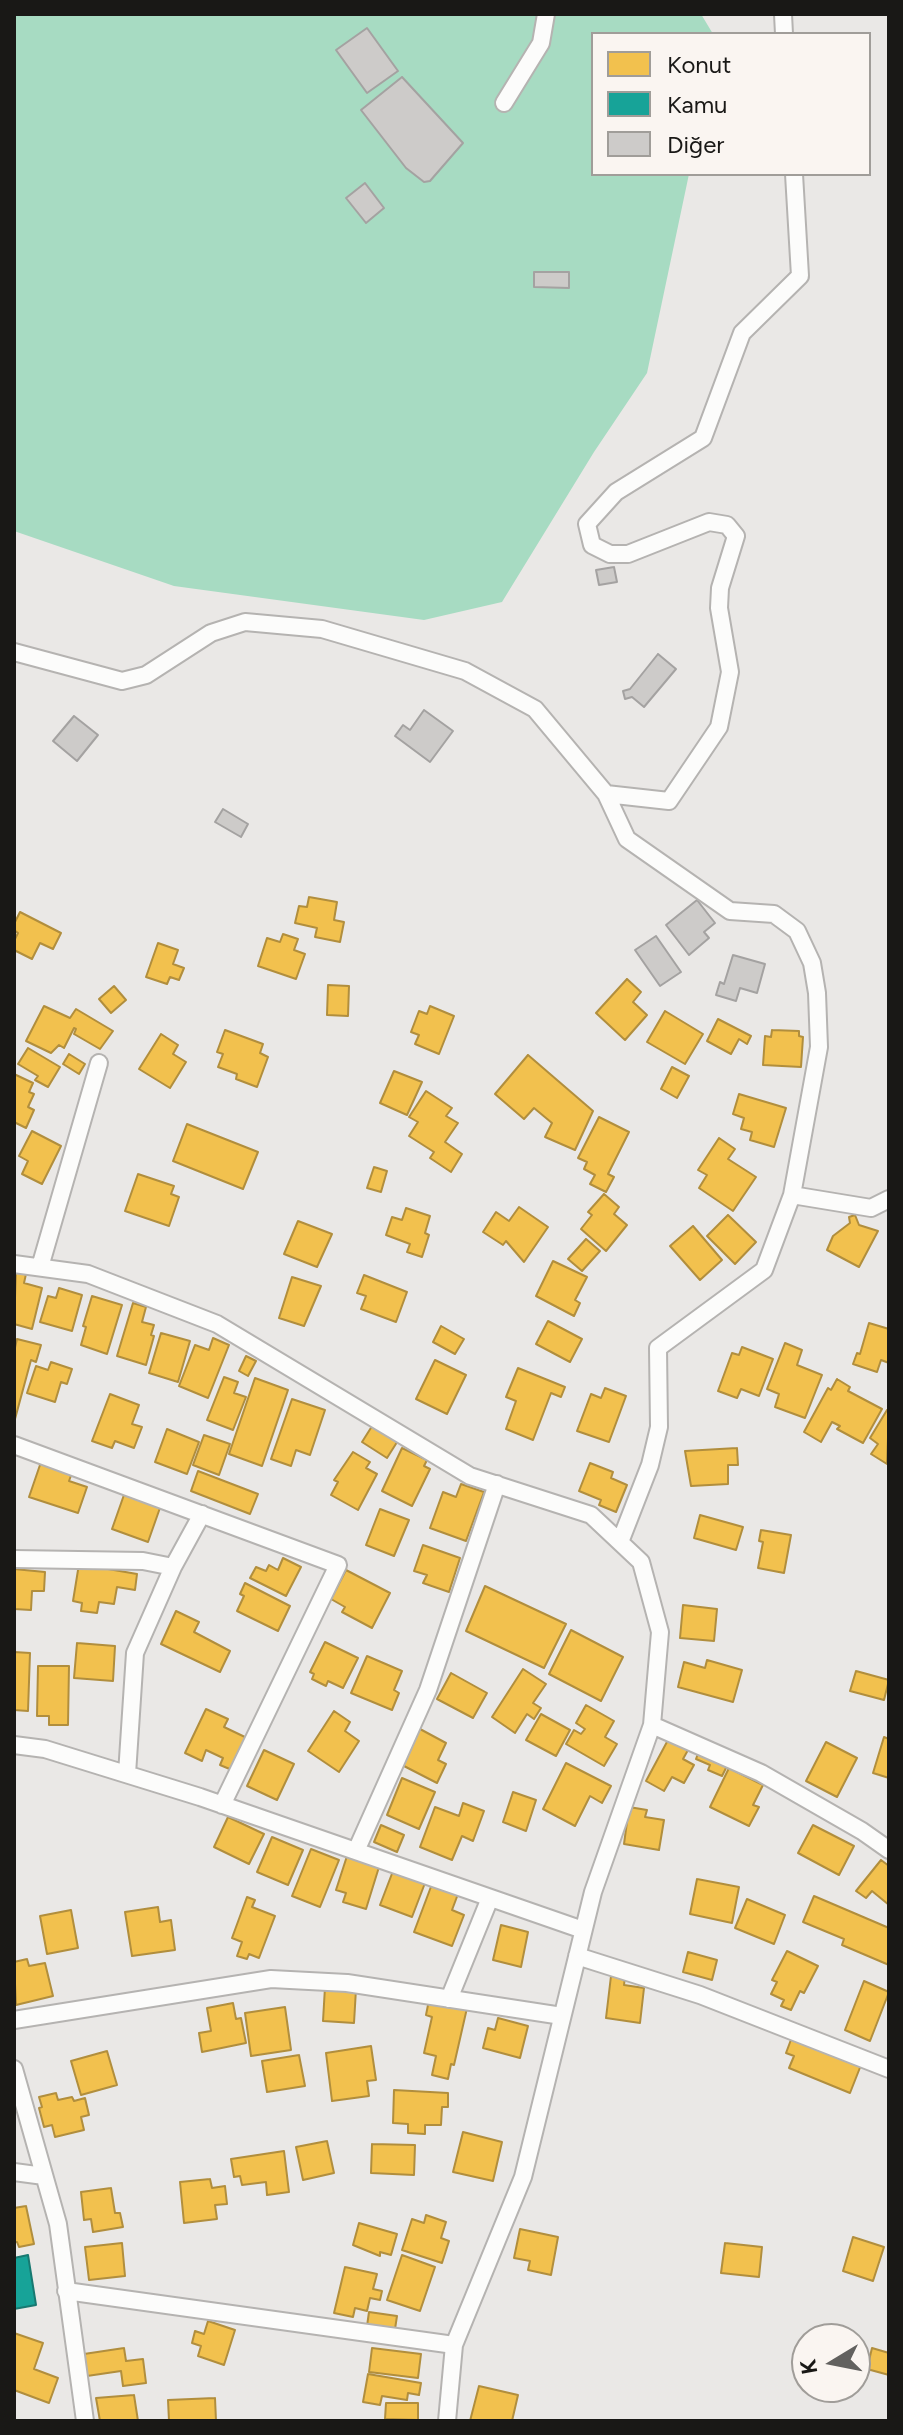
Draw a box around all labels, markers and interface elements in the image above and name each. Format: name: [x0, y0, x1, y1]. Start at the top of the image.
legend: [591, 32, 871, 176]
text: Konut: [667, 50, 731, 79]
text: Kamu: [667, 90, 728, 119]
text: Diğer: [667, 130, 724, 159]
north arrow: [791, 2323, 871, 2403]
text: K: [794, 2357, 823, 2376]

